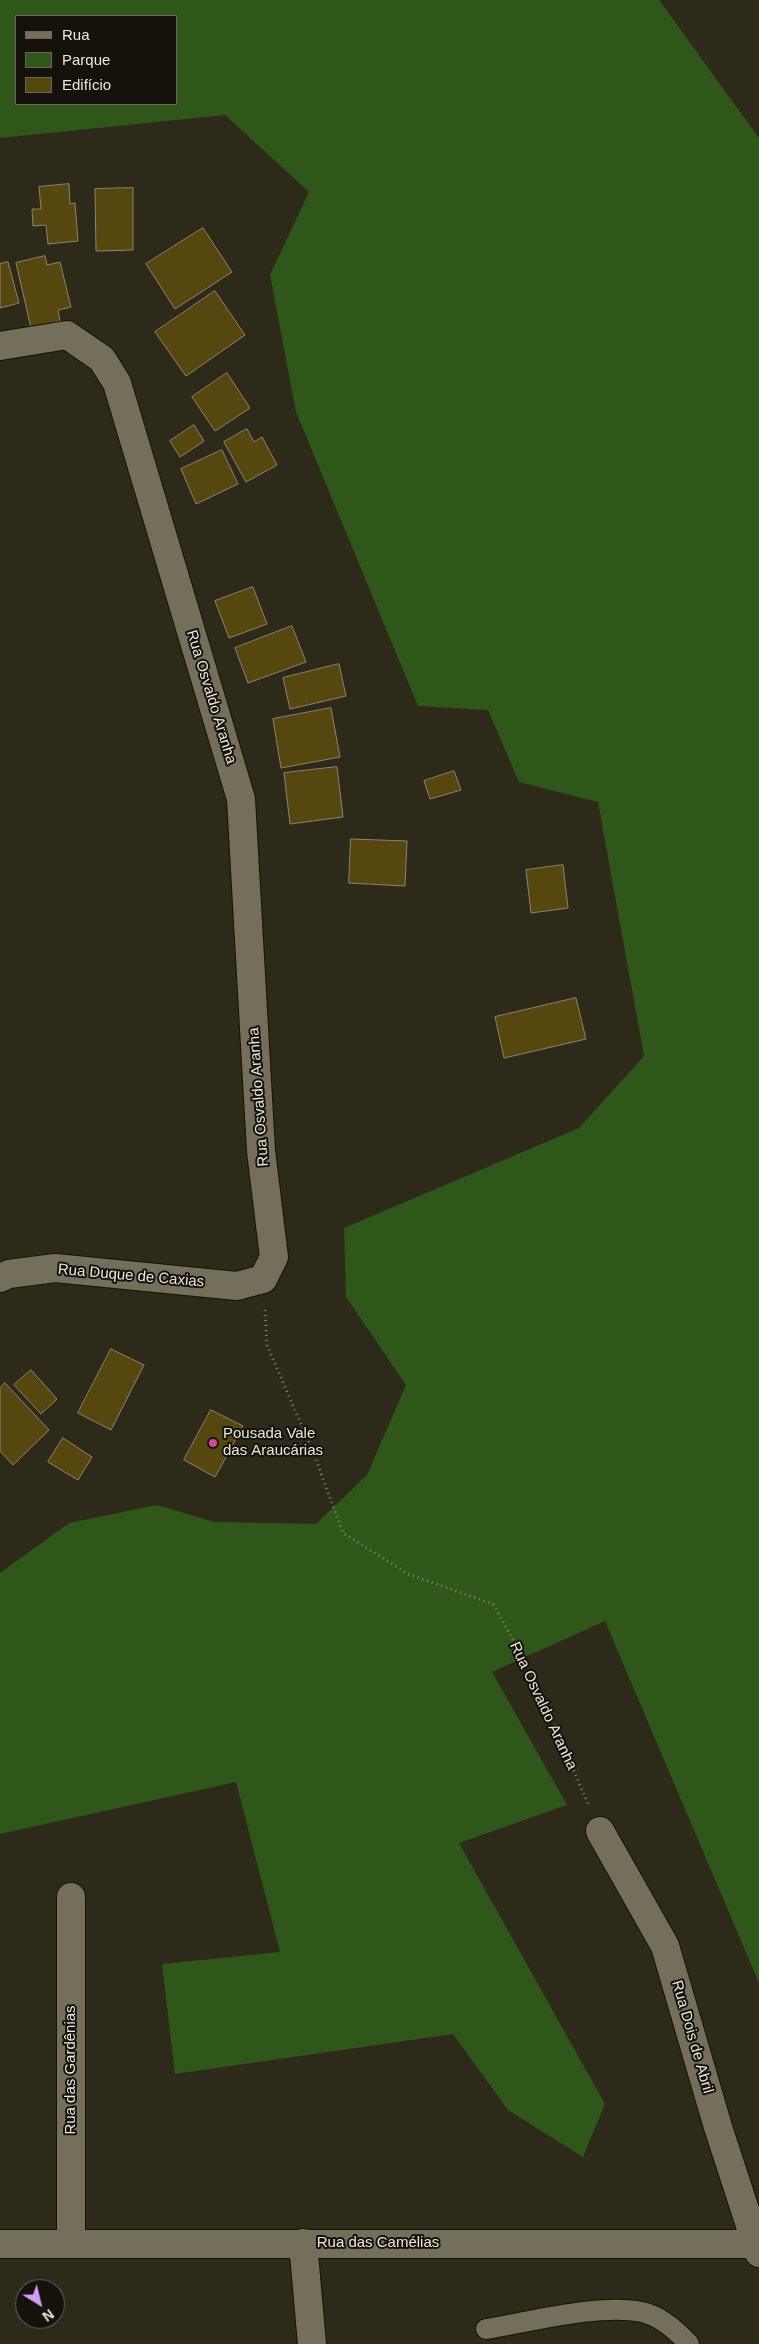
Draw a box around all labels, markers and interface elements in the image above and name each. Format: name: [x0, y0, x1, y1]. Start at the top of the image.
legend: [15, 15, 178, 105]
text: Rua: [62, 26, 90, 43]
text: Parque: [62, 51, 110, 68]
text: Edifício: [62, 76, 111, 93]
street label: Rua Osvaldo Aranha: [182, 628, 240, 766]
street label: Rua Osvaldo Aranha: [245, 1027, 273, 1167]
street label: Rua Duque de Caxias: [57, 1261, 205, 1291]
place label: Pousada Vale das Araucárias: [223, 1425, 323, 1460]
marker: Pousada Vale das Araucárias: [207, 1437, 219, 1449]
street label: Rua Osvaldo Aranha: [505, 1639, 581, 1773]
street label: Rua Dois de Abril: [667, 1978, 717, 2096]
street label: Rua das Gardênias: [62, 2005, 80, 2135]
street label: Rua das Camélias: [317, 2234, 439, 2252]
north arrow: [15, 2279, 65, 2329]
text: N: [39, 2306, 57, 2325]

